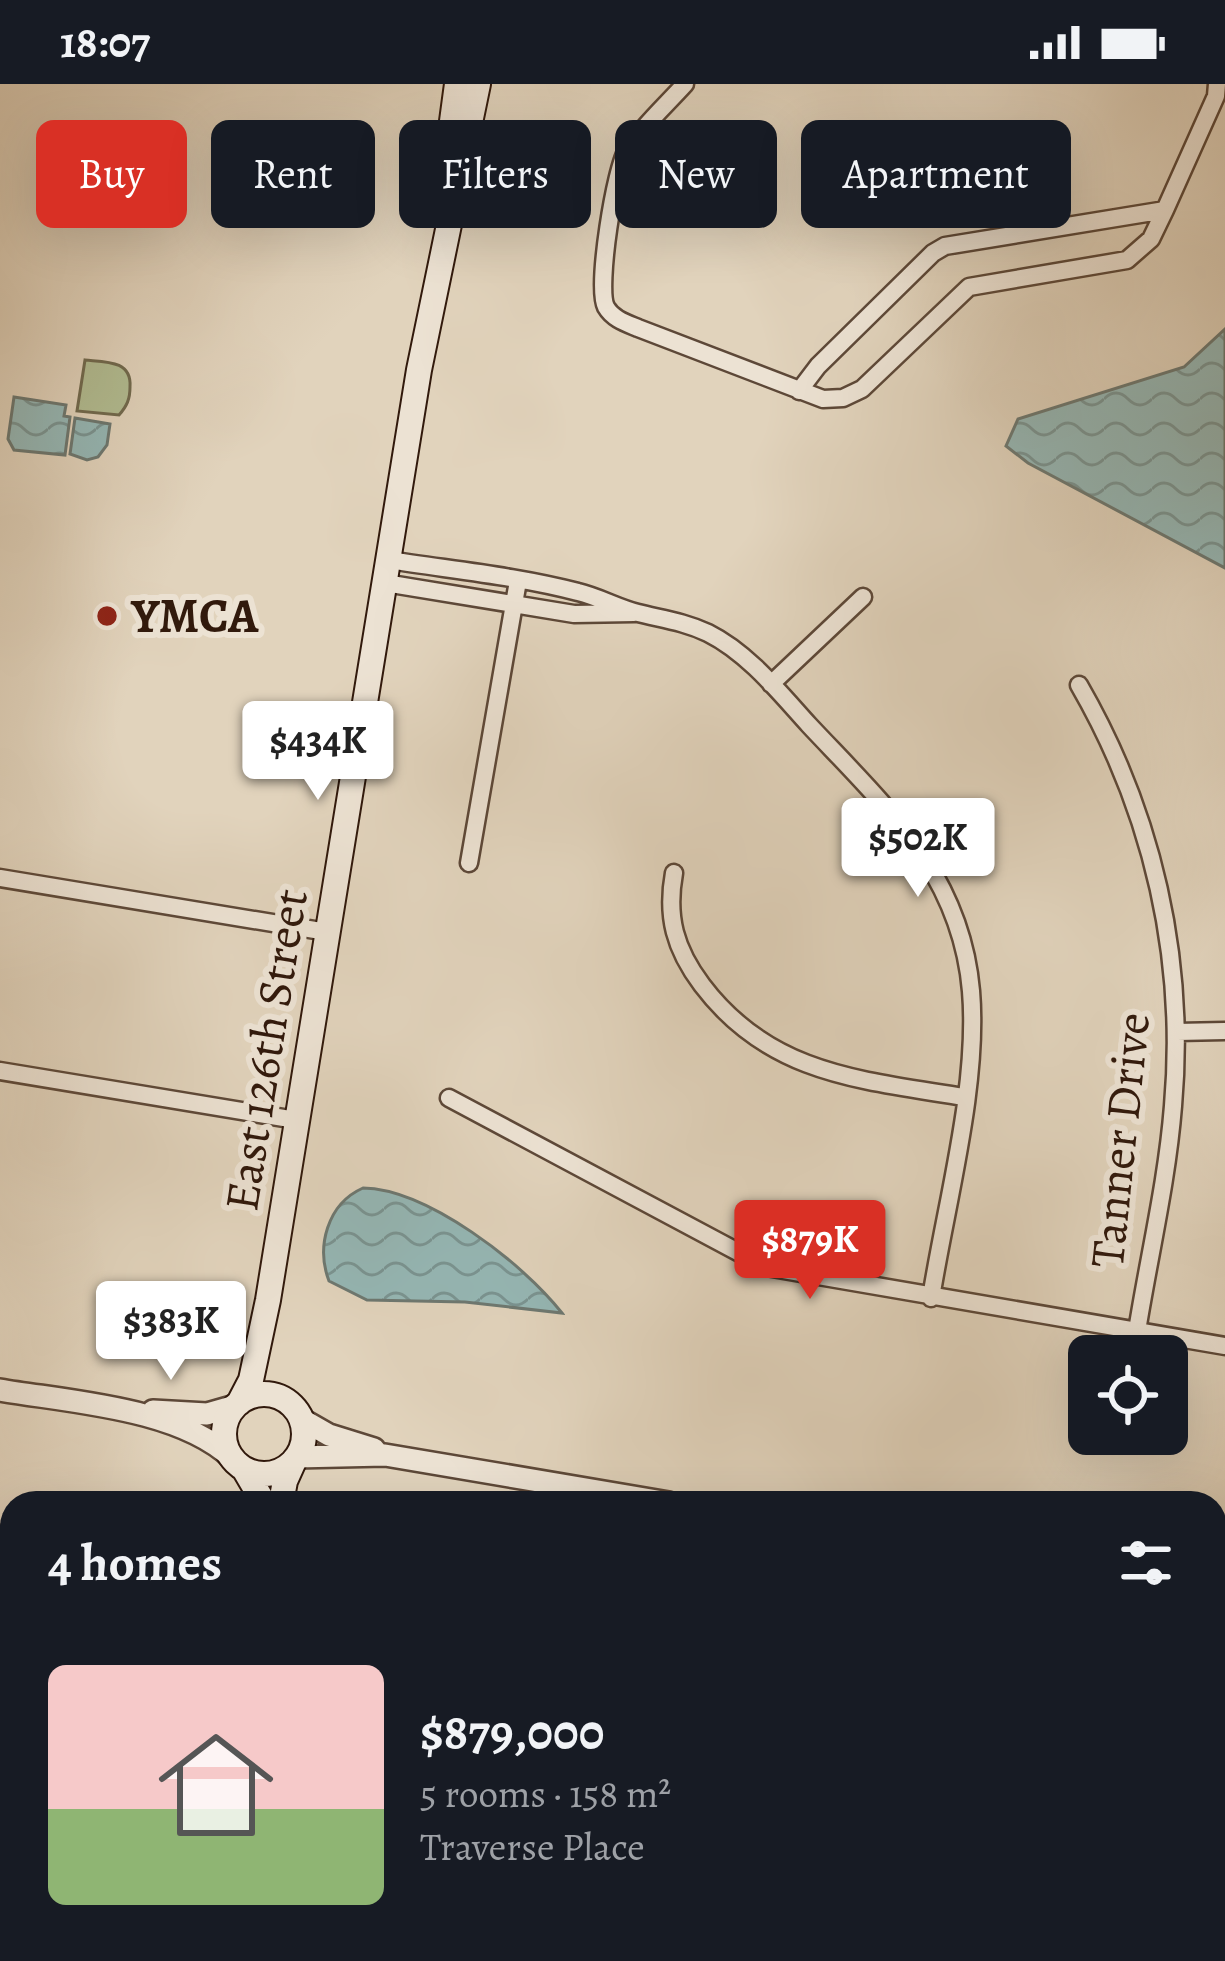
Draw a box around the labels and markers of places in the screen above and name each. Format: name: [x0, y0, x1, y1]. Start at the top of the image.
place label: YMCA: [130, 583, 259, 649]
marker: YMCA: [94, 603, 120, 629]
pin: $434K: [234, 701, 402, 803]
pin: $502K: [834, 798, 1002, 900]
pin: $879K: [726, 1200, 894, 1302]
pin: $383K: [87, 1281, 255, 1383]

